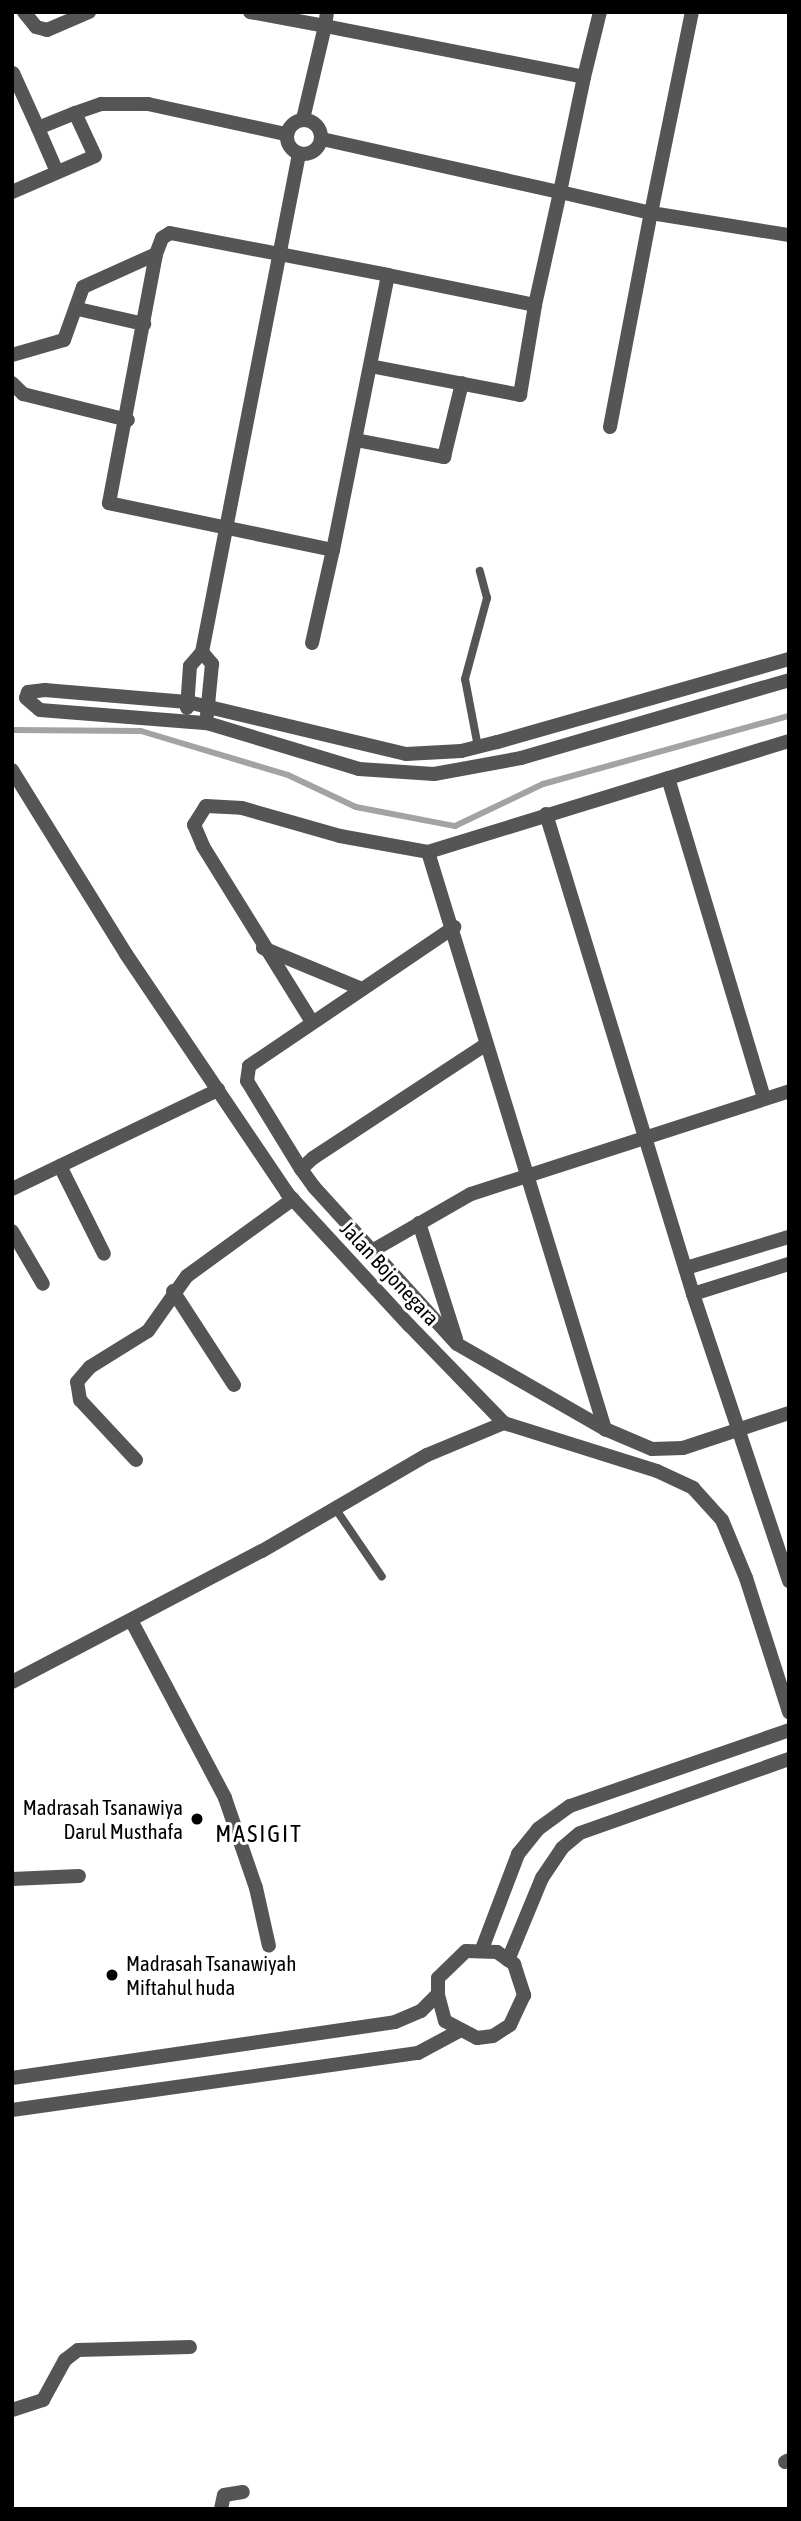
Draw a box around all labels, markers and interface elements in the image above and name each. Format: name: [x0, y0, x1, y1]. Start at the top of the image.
street label: Jalan Bojonegara: [335, 1216, 445, 1330]
place label: Madrasah Tsanawiya Darul Musthafa: [23, 1794, 183, 1844]
marker: Madrasah Tsanawiya Darul Musthafa: [189, 1811, 205, 1827]
district label: MASIGIT: [216, 1820, 302, 1848]
place label: Madrasah Tsanawiyah Miftahul huda: [126, 1950, 296, 2000]
marker: Madrasah Tsanawiyah Miftahul huda: [104, 1967, 120, 1983]

